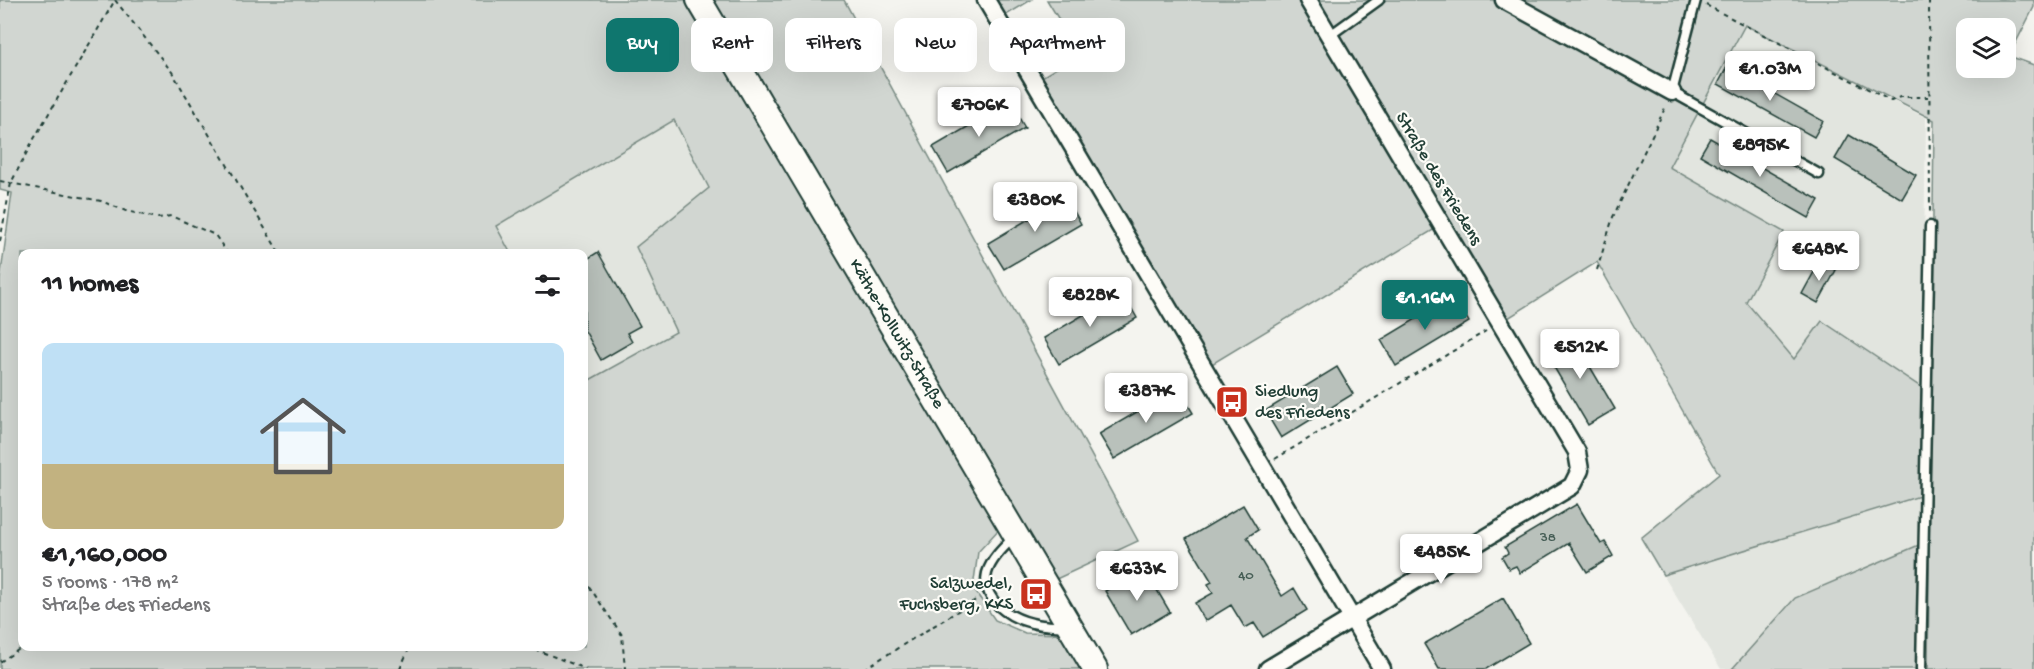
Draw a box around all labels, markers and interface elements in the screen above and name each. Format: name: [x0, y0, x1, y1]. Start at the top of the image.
chip: Buy: [606, 18, 679, 72]
chip: Rent: [691, 18, 773, 72]
chip: Filters: [785, 18, 882, 72]
chip: New: [894, 18, 977, 72]
chip: Apartment: [989, 18, 1125, 72]
map controls: [1956, 18, 2016, 78]
button: layers: [1956, 18, 2016, 78]
pin: €1.03M: [1721, 51, 1819, 102]
text: €1.03M: [1739, 59, 1801, 82]
pin: €706K: [937, 87, 1021, 138]
text: €706K: [952, 95, 1006, 118]
street label: Straße des Friedens: [1390, 109, 1487, 250]
pin: €895K: [1718, 127, 1802, 178]
text: €895K: [1733, 135, 1787, 158]
pin: €380K: [993, 182, 1077, 233]
text: €380K: [1007, 190, 1063, 213]
pin: €648K: [1777, 231, 1861, 282]
text: €648K: [1792, 239, 1846, 262]
street label: Käthe-Kollwitz-Straße: [844, 255, 949, 413]
icon: filters: [531, 269, 564, 302]
text: 11 homes: [42, 270, 138, 301]
pin: €828K: [1048, 277, 1132, 328]
pin: €1.16M: [1376, 280, 1474, 331]
text: €828K: [1063, 285, 1117, 308]
text: €1.16M: [1396, 288, 1454, 311]
pin: €512K: [1538, 329, 1622, 380]
text: €512K: [1554, 337, 1606, 360]
pin: €387K: [1104, 373, 1188, 424]
text: €387K: [1119, 381, 1173, 404]
icon: home: [249, 382, 357, 490]
place label: Siedlung des Friedens: [1255, 382, 1351, 424]
bus stop icon: Siedlung des Friedens: [1214, 384, 1250, 420]
house number: 38: [1539, 529, 1556, 547]
pin: €485K: [1399, 534, 1483, 585]
text: €1,160,000: [42, 541, 167, 572]
text: €485K: [1414, 542, 1468, 565]
pin: €633K: [1095, 551, 1179, 602]
text: €633K: [1110, 559, 1164, 582]
house number: 40: [1238, 567, 1254, 585]
text: 5 rooms · 178 m²: [42, 572, 179, 595]
place label: Salzwedel, Fuchsberg, KKS: [898, 574, 1014, 616]
bus stop icon: Salzwedel, Fuchsberg, KKS: [1018, 576, 1054, 612]
text: Straße des Friedens: [42, 595, 210, 618]

